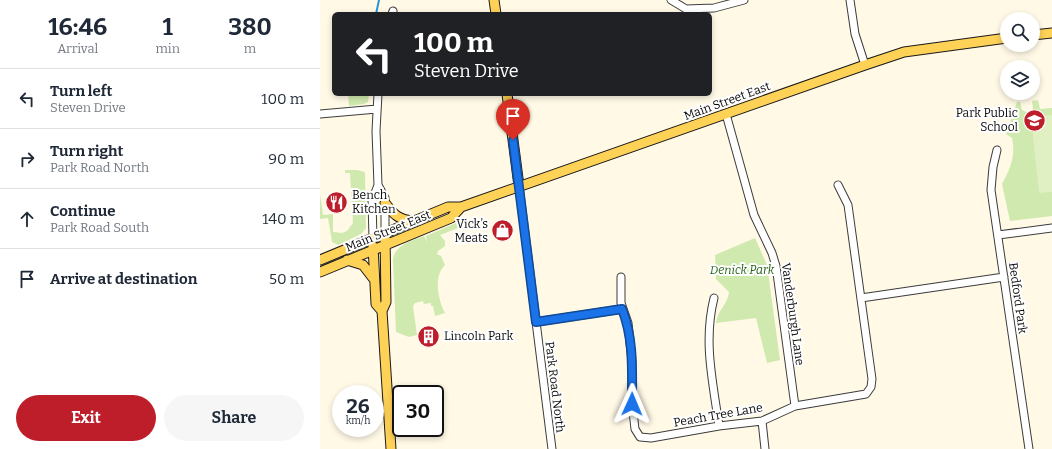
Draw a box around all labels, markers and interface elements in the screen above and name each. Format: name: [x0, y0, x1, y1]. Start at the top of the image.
map controls: [1000, 12, 1040, 100]
button: search: [1000, 12, 1040, 52]
text: 16:46: [48, 13, 107, 41]
text: 1: [163, 13, 173, 41]
text: 380: [228, 13, 272, 41]
text: 100 m: [414, 26, 493, 59]
icon: left: [348, 28, 400, 80]
text: Arrival: [57, 41, 98, 56]
text: min: [155, 41, 180, 56]
text: m: [244, 41, 256, 56]
text: Steven Drive: [414, 60, 519, 82]
button: layers: [1000, 60, 1040, 100]
street label: Main Street East: [682, 79, 773, 123]
text: Turn left: [50, 82, 112, 100]
icon: left: [16, 88, 38, 110]
text: 100 m: [261, 90, 304, 108]
pin: [496, 99, 530, 140]
text: Steven Drive: [50, 100, 126, 115]
icon: arrive: [502, 105, 524, 127]
place label: Park Public School: [956, 106, 1019, 134]
school or university icon: Park Public School: [1021, 107, 1047, 133]
text: Turn right: [50, 142, 123, 160]
icon: right: [16, 148, 38, 170]
text: 90 m: [268, 150, 304, 168]
text: Park Road North: [50, 160, 149, 175]
place label: Bench Kitchen: [352, 188, 396, 216]
restaurant icon: Bench Kitchen: [323, 189, 349, 215]
text: Continue: [50, 202, 116, 220]
street label: Main Street East: [343, 207, 433, 254]
icon: ahead: [16, 208, 38, 230]
text: 140 m: [262, 210, 304, 228]
place label: Vick’s Meats: [454, 217, 488, 245]
shop icon: Vick’s Meats: [490, 218, 516, 244]
text: Park Road South: [50, 220, 149, 235]
street label: Bedford Park: [1006, 261, 1030, 335]
street label: Vanderburgh Lane: [779, 262, 807, 366]
park label: Denick Park: [710, 263, 775, 277]
icon: arrive: [16, 268, 38, 290]
text: Arrive at destination: [50, 270, 197, 288]
text: 50 m: [269, 270, 304, 288]
building icon: Lincoln Park: [415, 323, 441, 349]
place label: Lincoln Park: [444, 329, 513, 343]
street label: Park Road North: [542, 341, 568, 434]
position arrow: [611, 383, 653, 425]
speed limit sign: 30: [392, 385, 444, 437]
text: 26: [346, 394, 370, 418]
button: Exit: [16, 395, 156, 441]
button: Share: [164, 395, 304, 441]
street label: Peach Tree Lane: [672, 400, 764, 430]
text: km/h: [346, 415, 370, 427]

